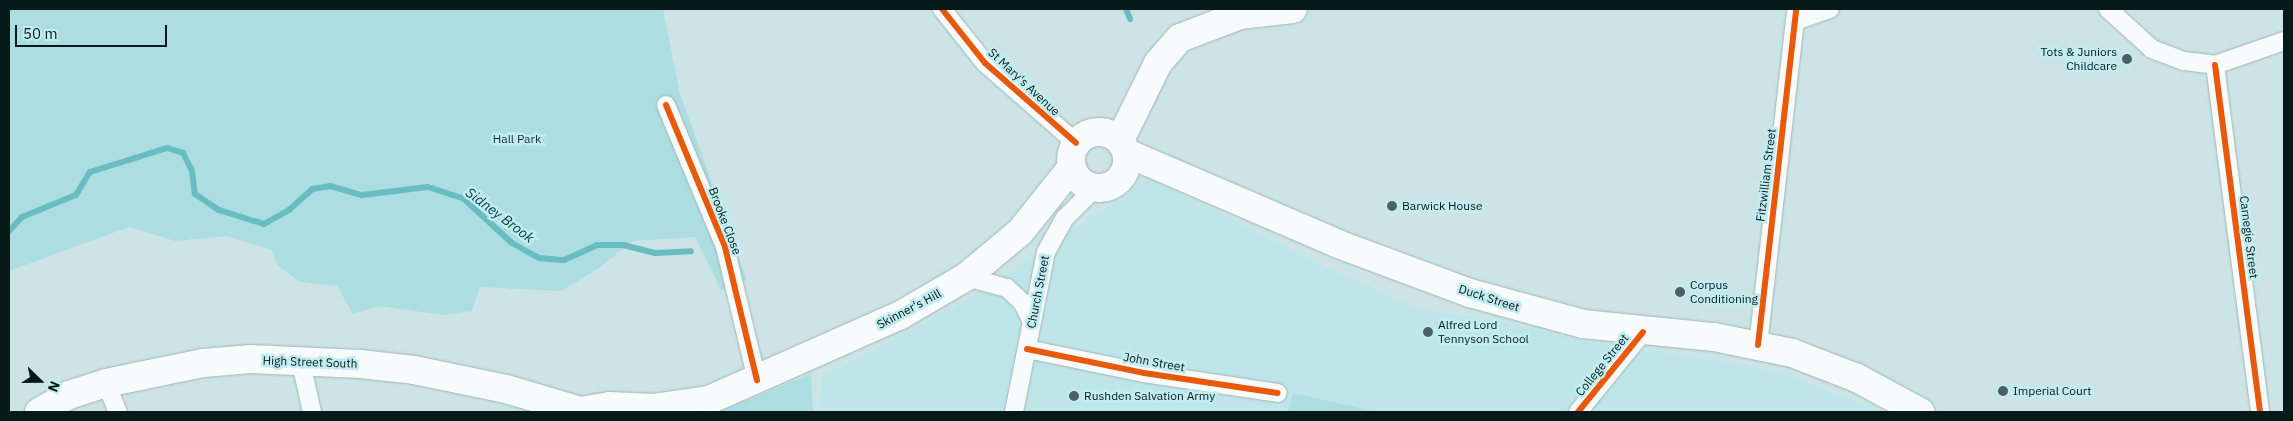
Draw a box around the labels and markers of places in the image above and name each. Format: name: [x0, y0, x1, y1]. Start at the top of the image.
place label: Tots & Juniors Childcare: [2040, 45, 2117, 73]
marker: Tots & Juniors Childcare: [2121, 53, 2133, 65]
place label: Barwick House: [1402, 199, 1483, 213]
marker: Barwick House: [1386, 200, 1398, 212]
place label: Corpus Conditioning: [1690, 278, 1758, 306]
marker: Corpus Conditioning: [1674, 286, 1686, 298]
place label: Alfred Lord Tennyson School: [1438, 318, 1529, 346]
marker: Alfred Lord Tennyson School: [1422, 326, 1434, 338]
place label: Imperial Court: [2013, 384, 2091, 398]
marker: Imperial Court: [1997, 385, 2009, 397]
place label: Rushden Salvation Army: [1084, 389, 1215, 403]
marker: Rushden Salvation Army: [1068, 390, 1080, 402]

